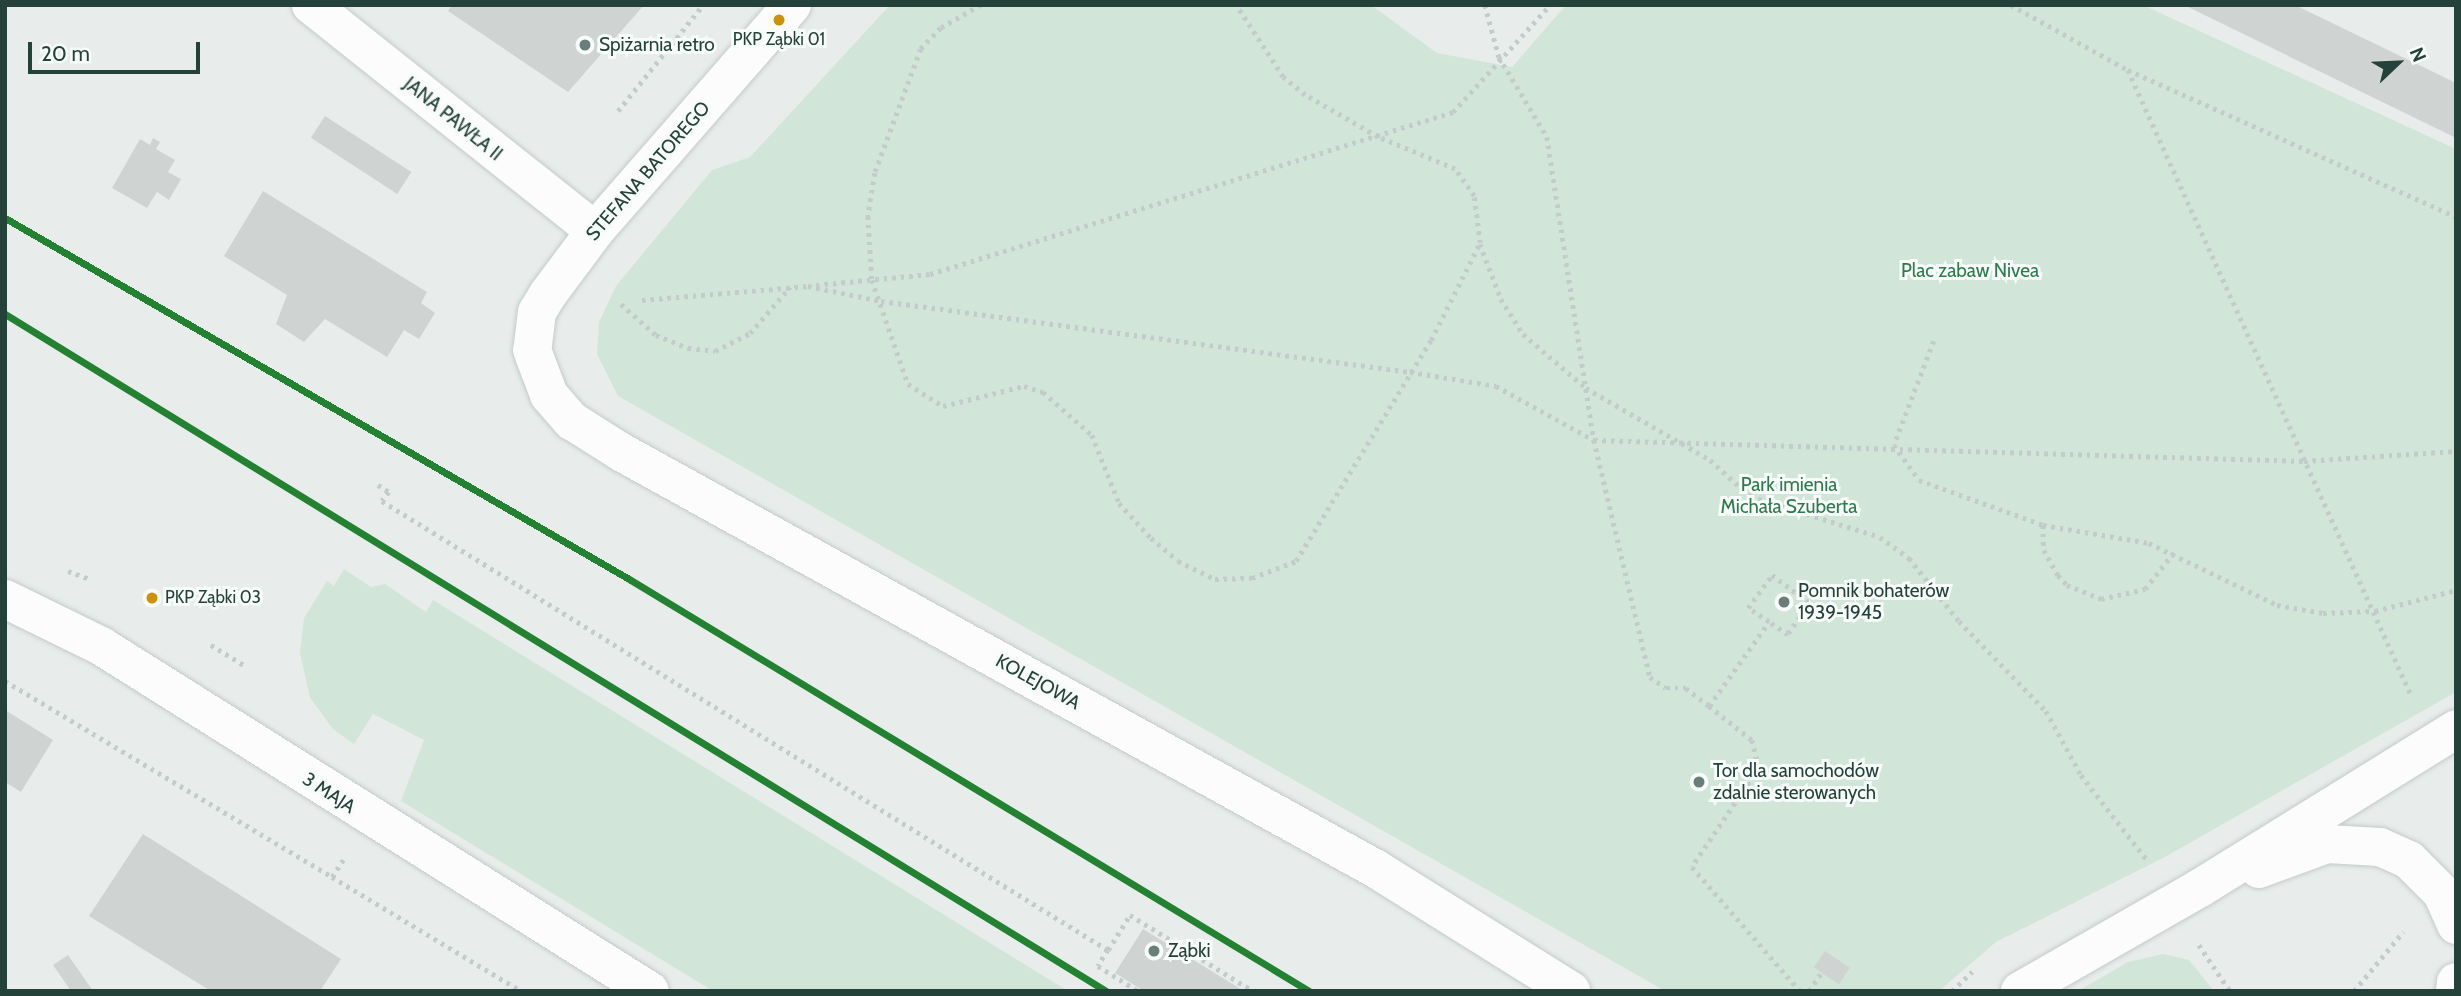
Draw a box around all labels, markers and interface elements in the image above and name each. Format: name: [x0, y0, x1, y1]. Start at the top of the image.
marker: PKP Ząbki 01: [772, 13, 786, 27]
scale bar: [32, 28, 203, 72]
north arrow: [2363, 28, 2433, 98]
place label: PKP Ząbki 01: [733, 30, 825, 50]
place label: Spiżarnia retro: [599, 34, 715, 56]
marker: Spiżarnia retro: [577, 37, 593, 53]
text: 20 m: [41, 41, 90, 66]
text: N: [2405, 44, 2431, 65]
street label: JANA PAWŁA II: [399, 72, 507, 166]
street label: STEFANA BATOREGO: [581, 97, 715, 245]
park label: Plac zabaw Nivea: [1901, 260, 2039, 282]
park label: Park imienia Michała Szuberta: [1721, 474, 1857, 518]
place label: Pomnik bohaterów 1939-1945: [1798, 580, 1949, 624]
place label: PKP Ząbki 03: [165, 588, 261, 608]
marker: PKP Ząbki 03: [145, 591, 159, 605]
marker: Pomnik bohaterów 1939-1945: [1776, 594, 1792, 610]
street label: KOLEJOWA: [992, 649, 1084, 715]
place label: Tor dla samochodów zdalnie sterowanych: [1713, 760, 1879, 804]
street label: 3 MAJA: [298, 768, 360, 818]
marker: Tor dla samochodów zdalnie sterowanych: [1691, 774, 1707, 790]
place label: Ząbki: [1168, 940, 1211, 962]
marker: Ząbki: [1146, 943, 1162, 959]

